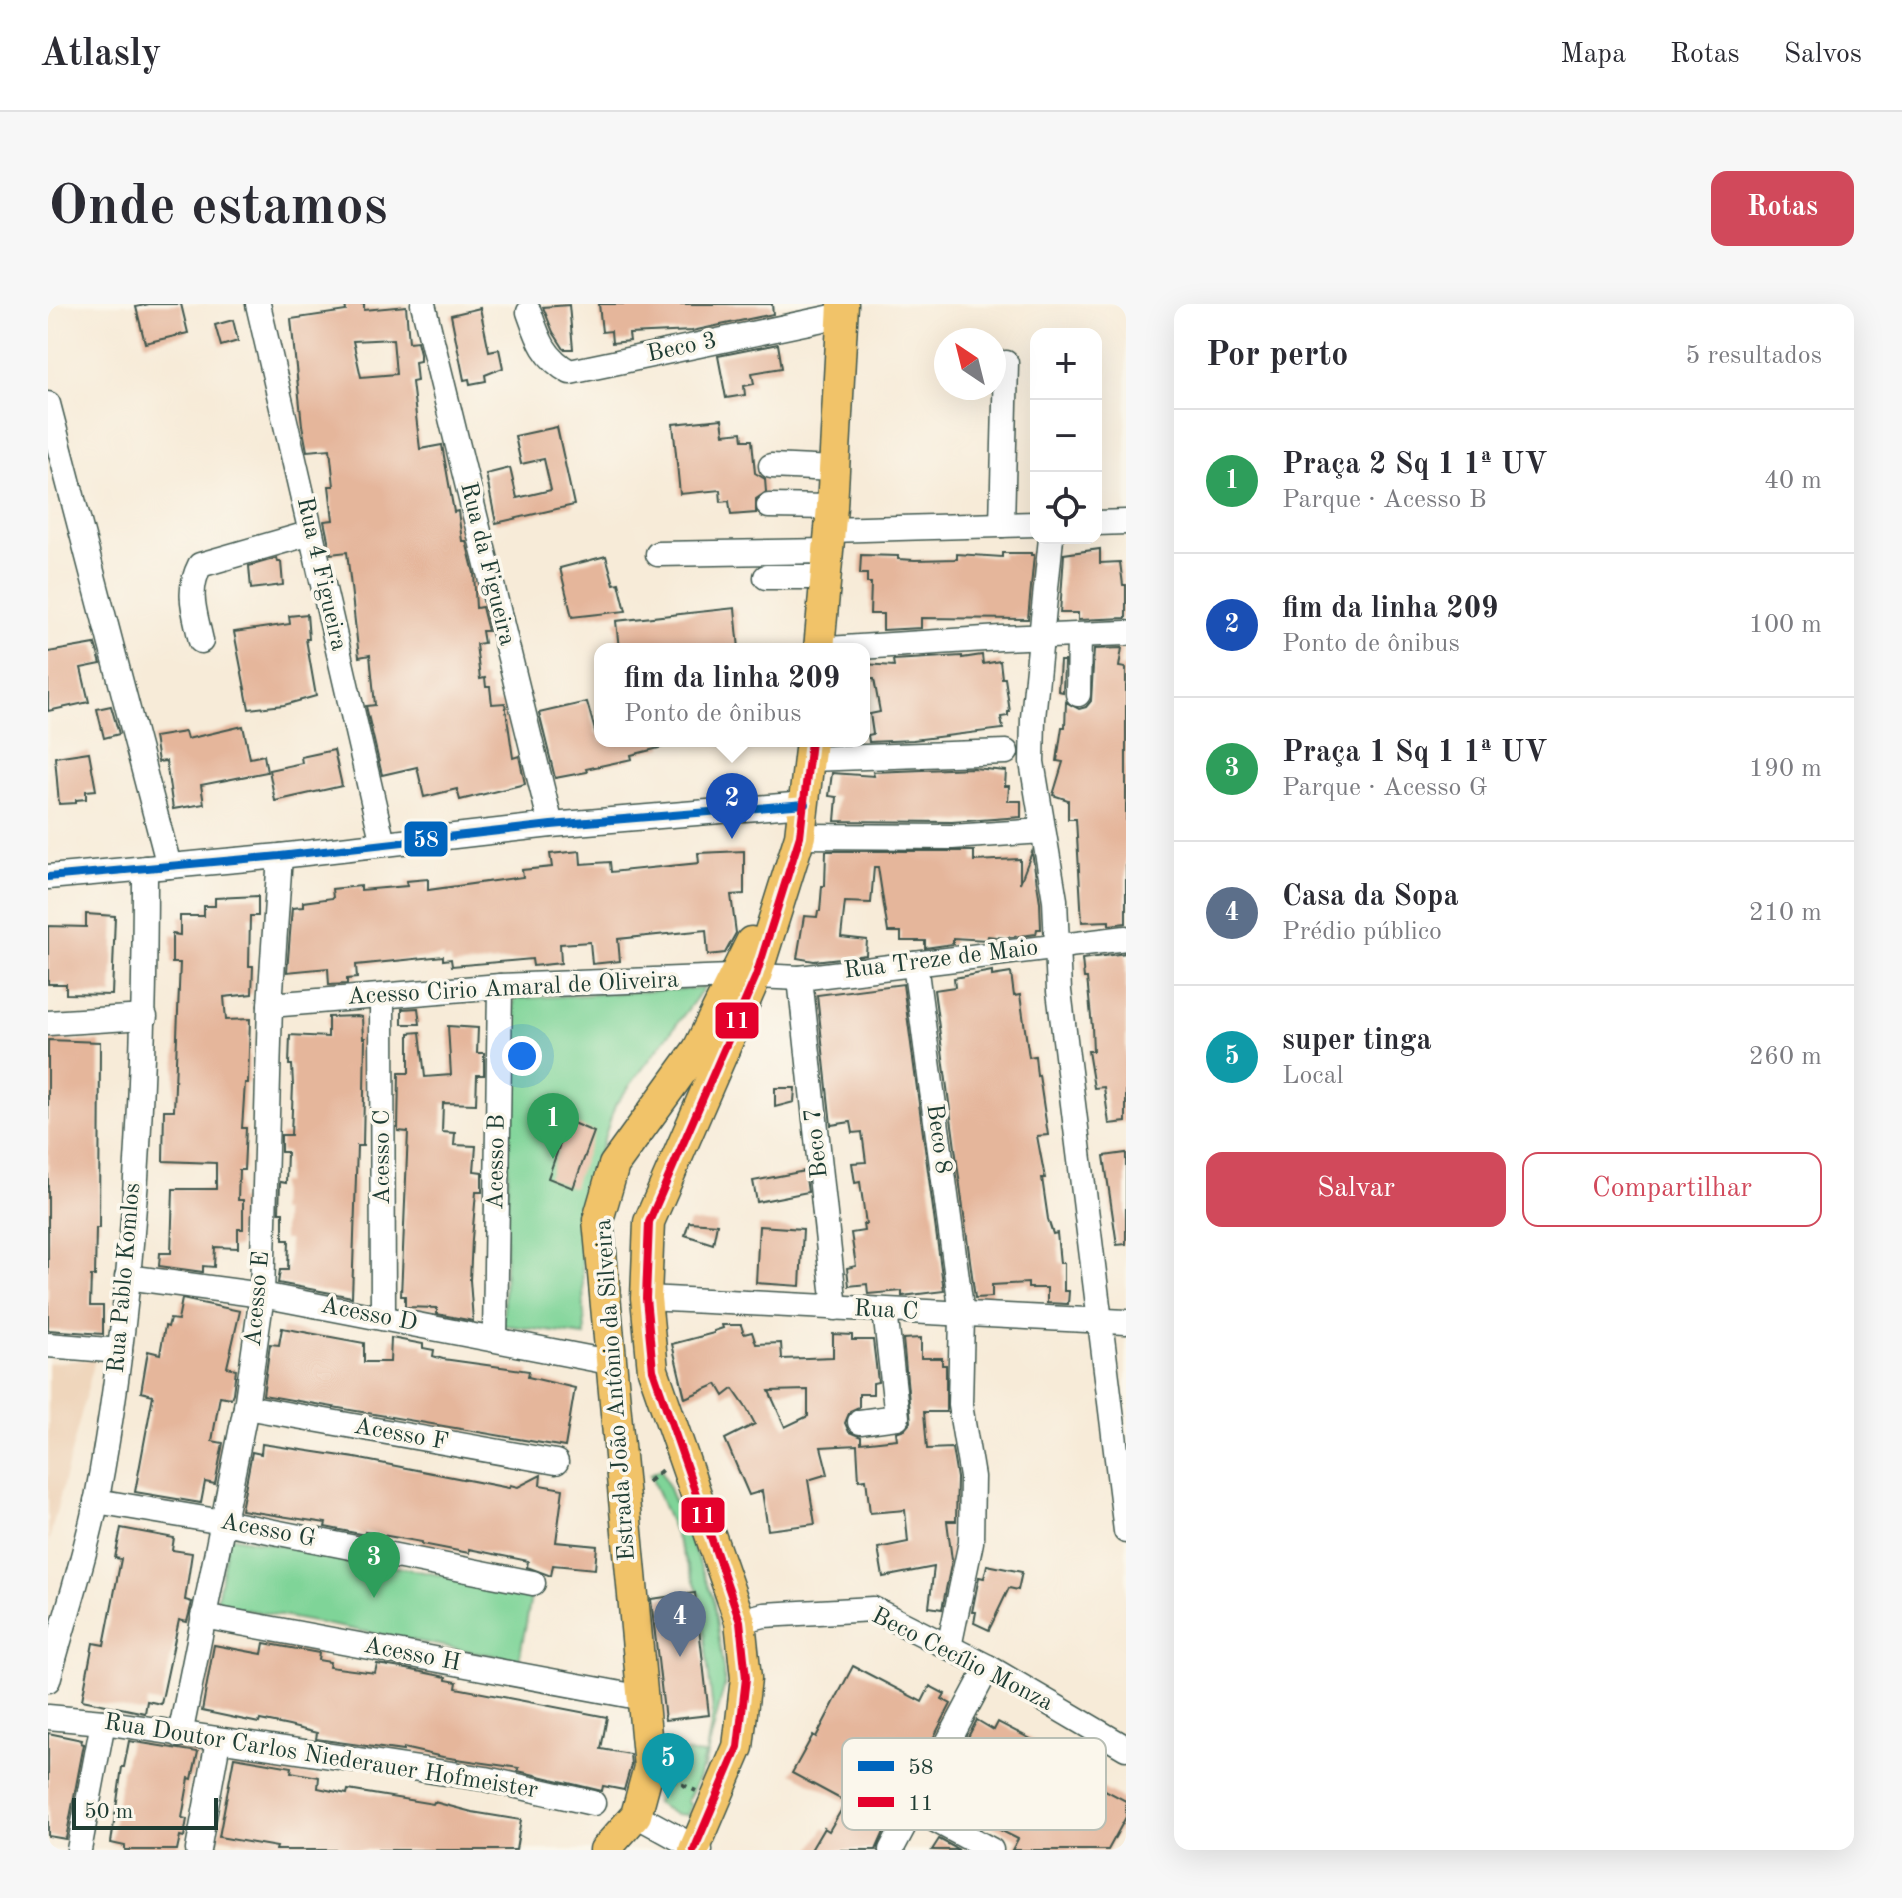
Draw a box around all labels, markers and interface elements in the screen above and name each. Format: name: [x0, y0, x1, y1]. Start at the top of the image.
text: Atlasly: [40, 36, 161, 74]
text: Mapa: [1560, 41, 1626, 69]
text: Rotas: [1670, 41, 1740, 69]
text: Salvos: [1784, 41, 1862, 69]
button: Rotas: [1711, 171, 1854, 246]
text: Onde estamos: [48, 180, 388, 236]
north arrow: [934, 328, 1006, 400]
map controls: [1030, 328, 1102, 544]
button: +: [1030, 328, 1102, 400]
street label: Beco 3: [645, 329, 719, 367]
text: Por perto: [1206, 339, 1348, 373]
text: 5 resultados: [1685, 343, 1822, 369]
button: −: [1030, 400, 1102, 472]
text: Praça 2 Sq 1 1ª UV: [1282, 450, 1548, 480]
text: 1: [1224, 468, 1240, 494]
text: 40 m: [1764, 468, 1822, 494]
button: locate: [1030, 472, 1102, 544]
street label: Rua da Figueira: [455, 480, 519, 648]
text: Parque · Acesso B: [1282, 487, 1487, 513]
street label: Rua 4 Figueira: [292, 495, 350, 653]
text: fim da linha 209: [1282, 594, 1498, 624]
text: 2: [1224, 612, 1240, 638]
text: 100 m: [1749, 612, 1822, 638]
text: Ponto de ônibus: [1282, 631, 1460, 657]
popup: [594, 643, 870, 747]
text: fim da linha 209: [624, 664, 840, 694]
text: Ponto de ônibus: [624, 701, 802, 727]
text: Praça 1 Sq 1 1ª UV: [1282, 738, 1548, 768]
text: 3: [1224, 756, 1240, 782]
text: 190 m: [1749, 756, 1822, 782]
pin: 2: [706, 773, 758, 839]
text: Parque · Acesso G: [1282, 775, 1487, 801]
line badge: 58: [403, 820, 449, 858]
text: 58: [413, 830, 439, 852]
text: Casa da Sopa: [1282, 882, 1459, 912]
text: 4: [1224, 900, 1240, 926]
text: 210 m: [1749, 900, 1822, 926]
text: Prédio público: [1282, 919, 1442, 945]
street label: Rua Treze de Maio: [842, 936, 1040, 984]
street label: Acesso Cirio Amaral de Oliveira: [347, 968, 679, 1010]
line badge: 11: [714, 1001, 760, 1040]
text: 11: [724, 1011, 750, 1033]
text: super tinga: [1282, 1026, 1432, 1056]
your location: [502, 1036, 542, 1076]
text: 5: [1224, 1044, 1240, 1070]
text: 260 m: [1749, 1044, 1822, 1070]
text: Local: [1282, 1063, 1344, 1089]
pin: 1: [527, 1093, 579, 1159]
street label: Beco 8: [921, 1102, 955, 1176]
street label: Beco 7: [801, 1107, 833, 1179]
street label: Acesso C: [371, 1109, 395, 1205]
street label: Acesso B: [484, 1114, 510, 1210]
button: Salvar: [1206, 1152, 1506, 1227]
button: Compartilhar: [1522, 1152, 1822, 1227]
street label: Rua Pablo Komlos: [105, 1182, 145, 1374]
street label: Estrada João Antônio da Silveira: [592, 1218, 640, 1562]
street label: Acesso E: [242, 1250, 274, 1348]
street label: Acesso D: [319, 1294, 419, 1336]
street label: Rua C: [853, 1297, 919, 1325]
street label: Acesso F: [352, 1415, 450, 1455]
line badge: 11: [680, 1496, 726, 1534]
text: 11: [690, 1506, 716, 1528]
street label: Acesso G: [218, 1510, 318, 1552]
pin: 3: [348, 1532, 400, 1598]
pin: 4: [654, 1591, 706, 1657]
street label: Beco Cecílio Monza: [868, 1604, 1057, 1716]
street label: Acesso H: [362, 1634, 462, 1676]
street label: Rua Doutor Carlos Niederauer Hofmeister: [102, 1711, 540, 1803]
pin: 5: [642, 1733, 694, 1799]
legend: [842, 1738, 1106, 1830]
text: 58: [908, 1757, 934, 1779]
text: 11: [908, 1793, 934, 1815]
scale bar: [72, 1794, 218, 1830]
text: 50 m: [84, 1801, 133, 1823]

